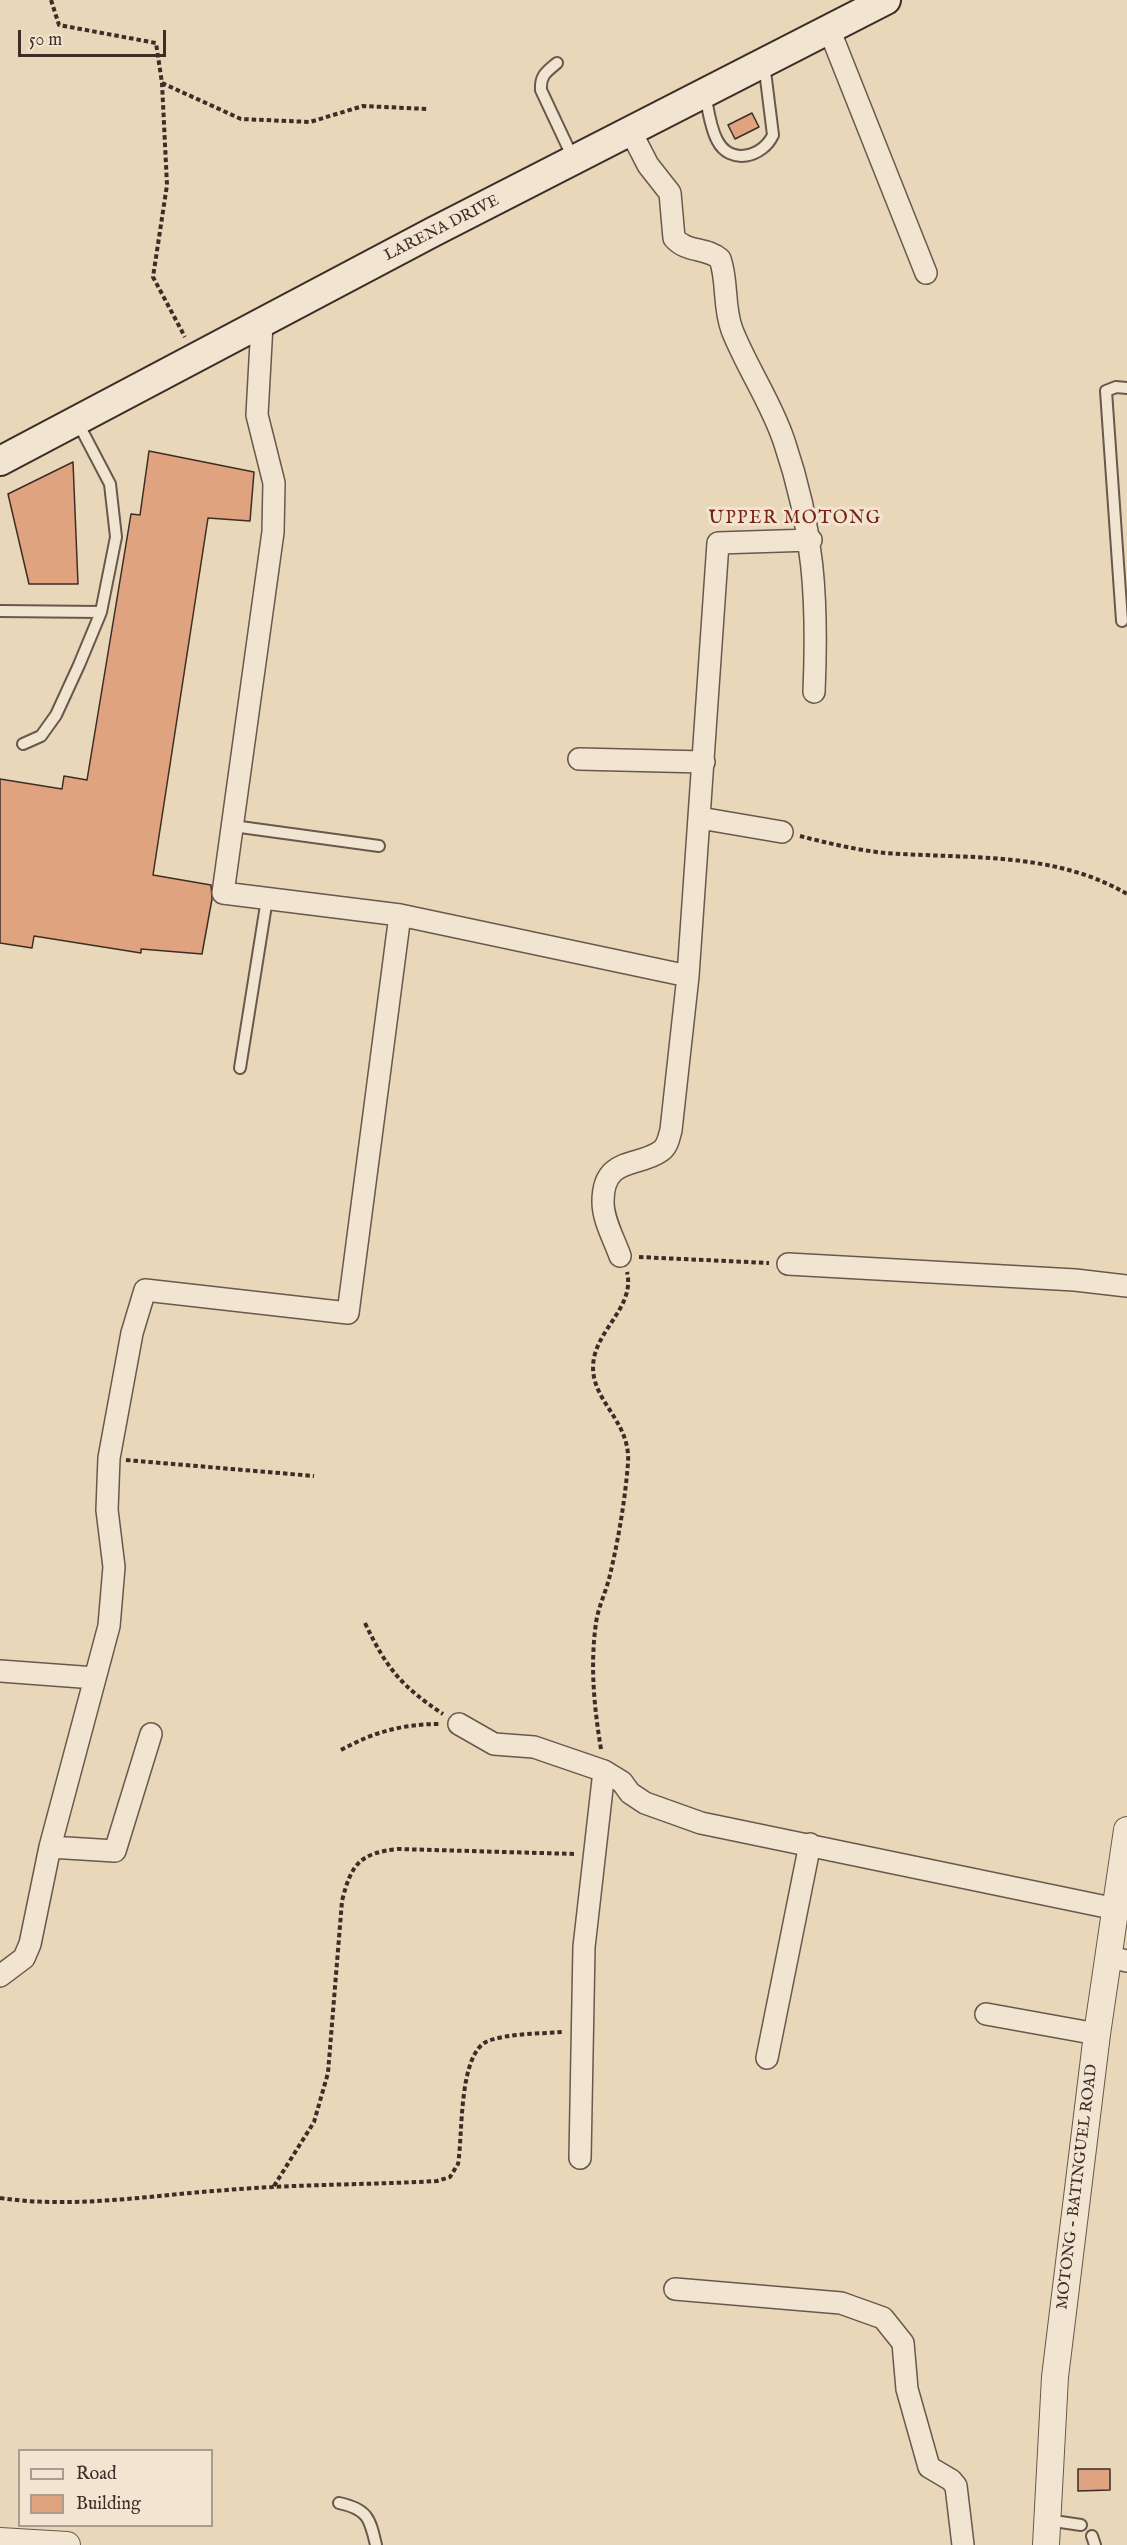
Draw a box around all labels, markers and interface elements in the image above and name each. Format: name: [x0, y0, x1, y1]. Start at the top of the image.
scale bar: [21, 18, 170, 56]
text: 50 m: [29, 29, 62, 52]
street label: LARENA DRIVE: [381, 192, 503, 266]
district label: UPPER MOTONG: [708, 508, 882, 530]
street label: MOTONG - BATINGUEL ROAD: [1053, 2063, 1103, 2311]
legend: [18, 2449, 213, 2527]
text: Road: [76, 2463, 117, 2486]
text: Building: [76, 2493, 141, 2516]

